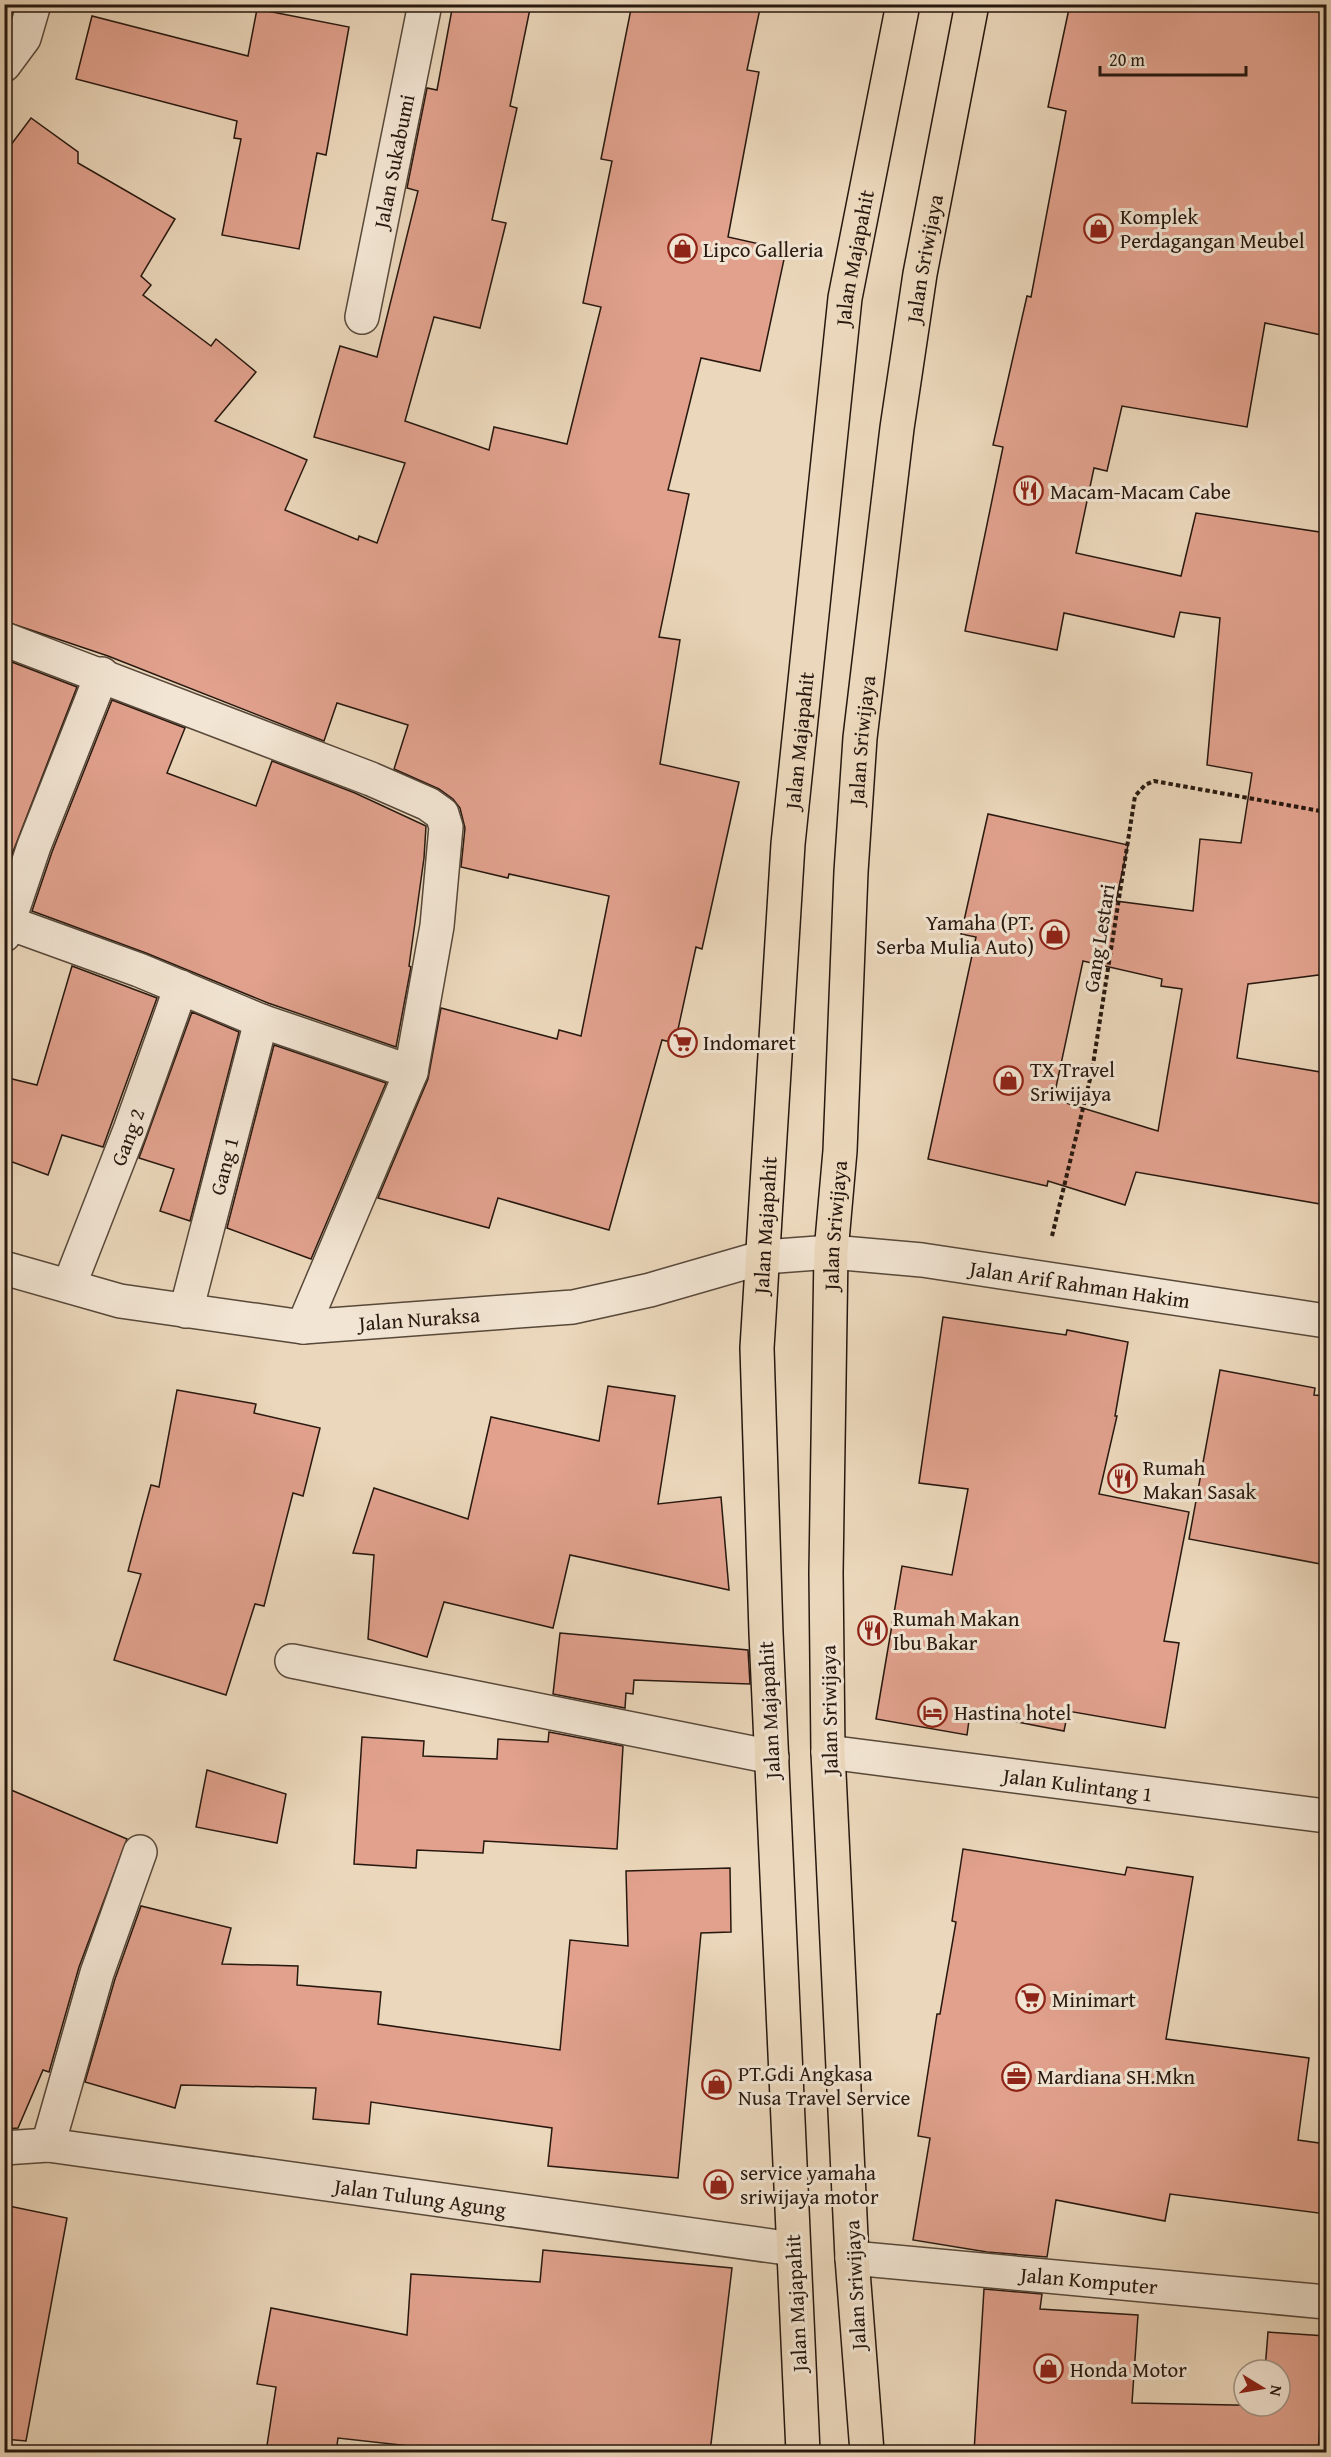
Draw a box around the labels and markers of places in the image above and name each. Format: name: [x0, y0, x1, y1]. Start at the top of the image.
place label: Komplek Perdagangan Meubel: [1120, 201, 1305, 256]
shop icon: Komplek Perdagangan Meubel: [1083, 212, 1115, 244]
shop icon: Lipco Galleria: [666, 233, 698, 265]
place label: Lipco Galleria: [703, 234, 824, 265]
restaurant icon: Macam-Macam Cabe: [1013, 475, 1045, 507]
place label: Macam-Macam Cabe: [1050, 476, 1231, 507]
place label: Yamaha (PT. Serba Mulia Auto): [876, 907, 1034, 962]
shop icon: Yamaha (PT. Serba Mulia Auto): [1039, 918, 1071, 950]
supermarket icon: Indomaret: [666, 1026, 698, 1058]
place label: Indomaret: [703, 1027, 796, 1058]
place label: TX Travel Sriwijaya: [1030, 1054, 1115, 1109]
shop icon: TX Travel Sriwijaya: [993, 1065, 1025, 1097]
place label: Rumah Makan Sasak: [1143, 1452, 1257, 1507]
restaurant icon: Rumah Makan Sasak: [1106, 1463, 1138, 1495]
place label: Rumah Makan Ibu Bakar: [893, 1603, 1020, 1658]
restaurant icon: Rumah Makan Ibu Bakar: [856, 1614, 888, 1646]
hotel icon: Hastina hotel: [917, 1696, 949, 1728]
place label: Hastina hotel: [954, 1697, 1072, 1728]
supermarket icon: Minimart: [1015, 1983, 1047, 2015]
place label: Minimart: [1052, 1984, 1137, 2015]
place label: PT.Gdi Angkasa Nusa Travel Service: [738, 2058, 911, 2113]
office icon: Mardiana SH.Mkn: [1000, 2060, 1032, 2092]
place label: Mardiana SH.Mkn: [1037, 2061, 1195, 2092]
shop icon: PT.Gdi Angkasa Nusa Travel Service: [701, 2069, 733, 2101]
place label: service yamaha sriwijaya motor: [740, 2157, 879, 2212]
shop icon: service yamaha sriwijaya motor: [703, 2168, 735, 2200]
shop icon: Honda Motor: [1033, 2353, 1065, 2385]
place label: Honda Motor: [1070, 2354, 1187, 2385]

